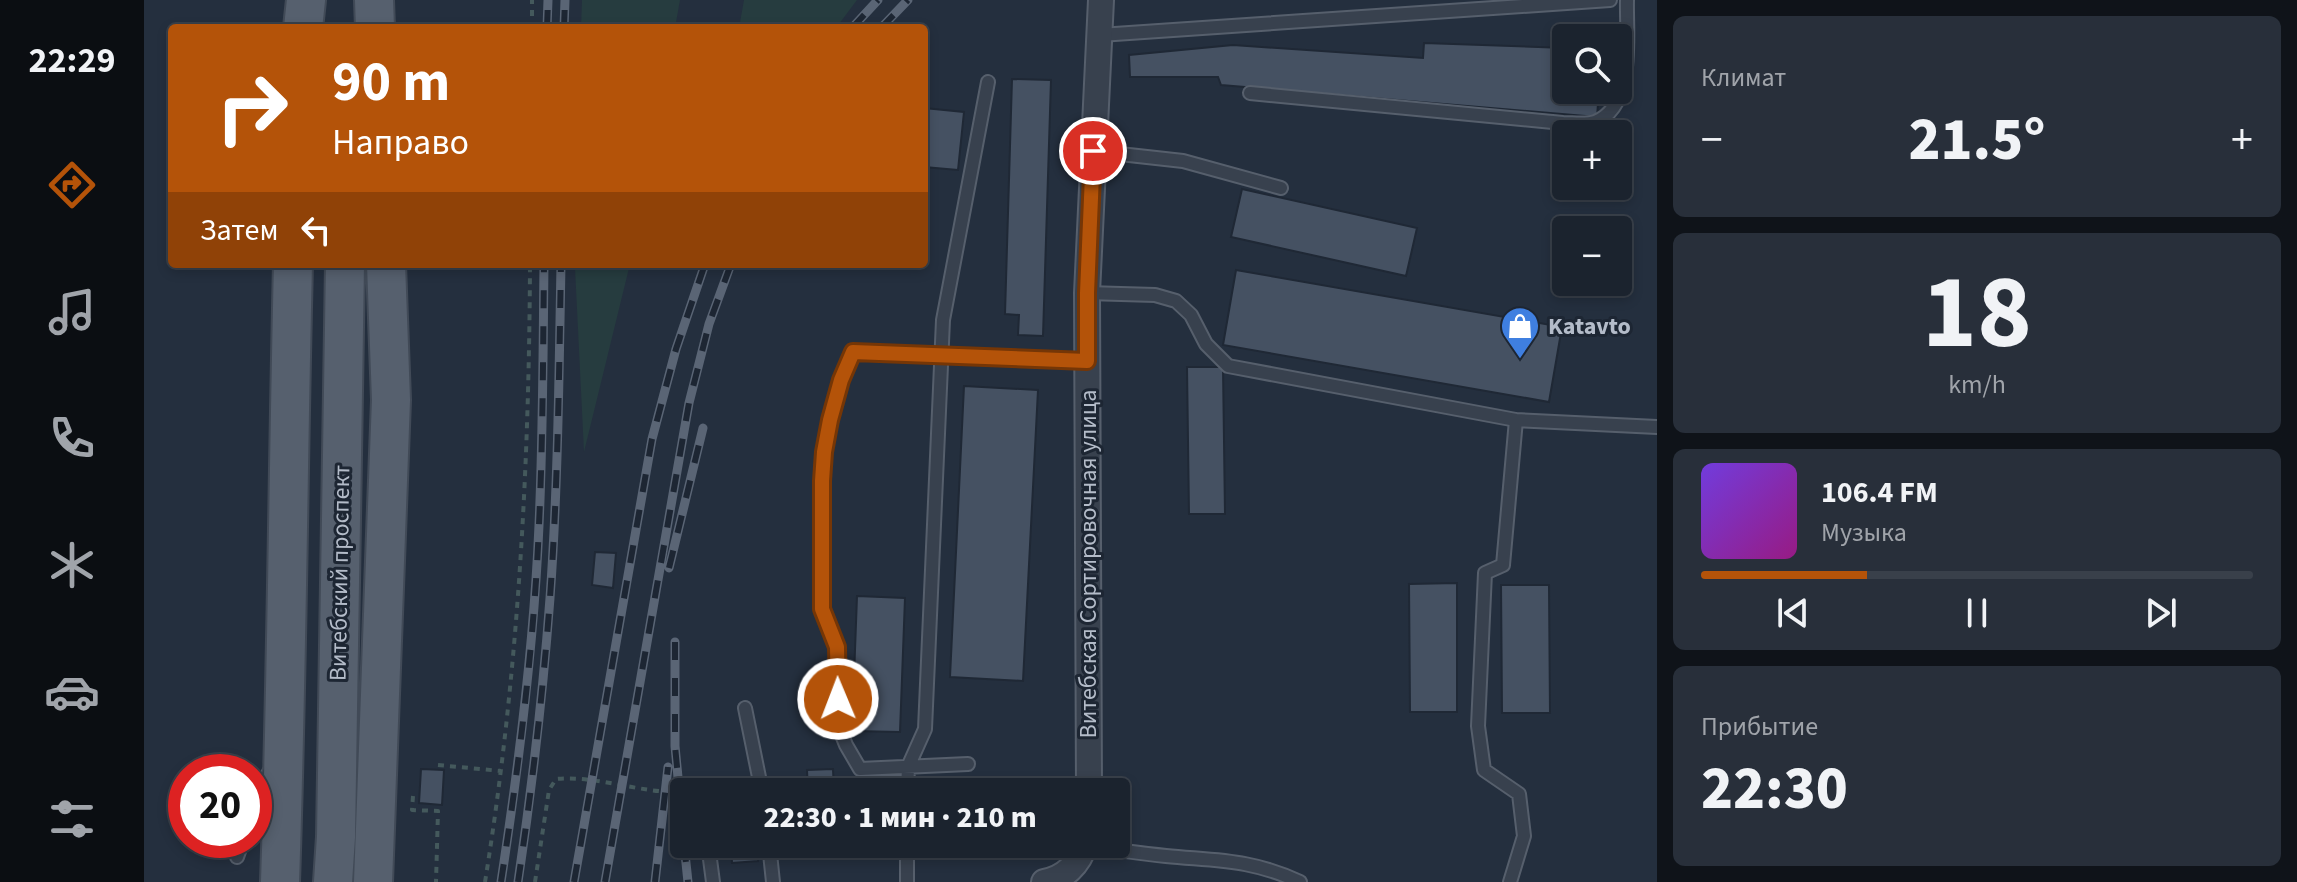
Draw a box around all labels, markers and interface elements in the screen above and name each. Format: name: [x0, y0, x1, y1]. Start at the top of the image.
map controls: [1552, 24, 1632, 296]
button: search: [1552, 24, 1632, 104]
text: 22:29: [29, 35, 115, 86]
text: 90 m: [332, 43, 450, 122]
icon: right: [200, 56, 304, 160]
text: Климат: [1701, 59, 1786, 96]
text: 21.5°: [1909, 98, 2045, 183]
text: −: [1701, 109, 1723, 172]
text: +: [2231, 109, 2253, 172]
text: Направо: [332, 117, 469, 168]
pin: [1059, 117, 1127, 185]
button: +: [1552, 120, 1632, 200]
icon: arrive: [1071, 129, 1115, 173]
icon: directions: [44, 157, 100, 213]
icon: left: [294, 208, 338, 252]
text: Затем: [200, 209, 278, 252]
button: −: [1552, 216, 1632, 296]
text: 18: [1922, 240, 2032, 388]
icon: music: [44, 284, 100, 340]
shop icon: Katavto: [1499, 305, 1541, 360]
place label: Katavto: [1548, 309, 1631, 344]
text: km/h: [1948, 366, 2006, 403]
street label: Витебская Сортировочная улица: [1071, 390, 1106, 738]
icon: phone: [44, 410, 100, 466]
street label: Витебский проспект: [321, 465, 359, 681]
text: 106.4 FM: [1821, 471, 1938, 514]
text: Музыка: [1821, 514, 1907, 551]
icon: climate: [44, 537, 100, 593]
icon: previous: [1771, 591, 1815, 635]
icon: pause: [1955, 591, 1999, 635]
icon: next: [2139, 591, 2183, 635]
position arrow: [796, 657, 880, 741]
icon: car: [44, 664, 100, 720]
text: Прибытие: [1701, 708, 1818, 745]
text: 22:30: [1701, 747, 1848, 832]
speed limit sign: 20: [168, 754, 272, 858]
icon: filters: [44, 791, 100, 847]
text: 22:30 · 1 мин · 210 m: [763, 796, 1037, 839]

